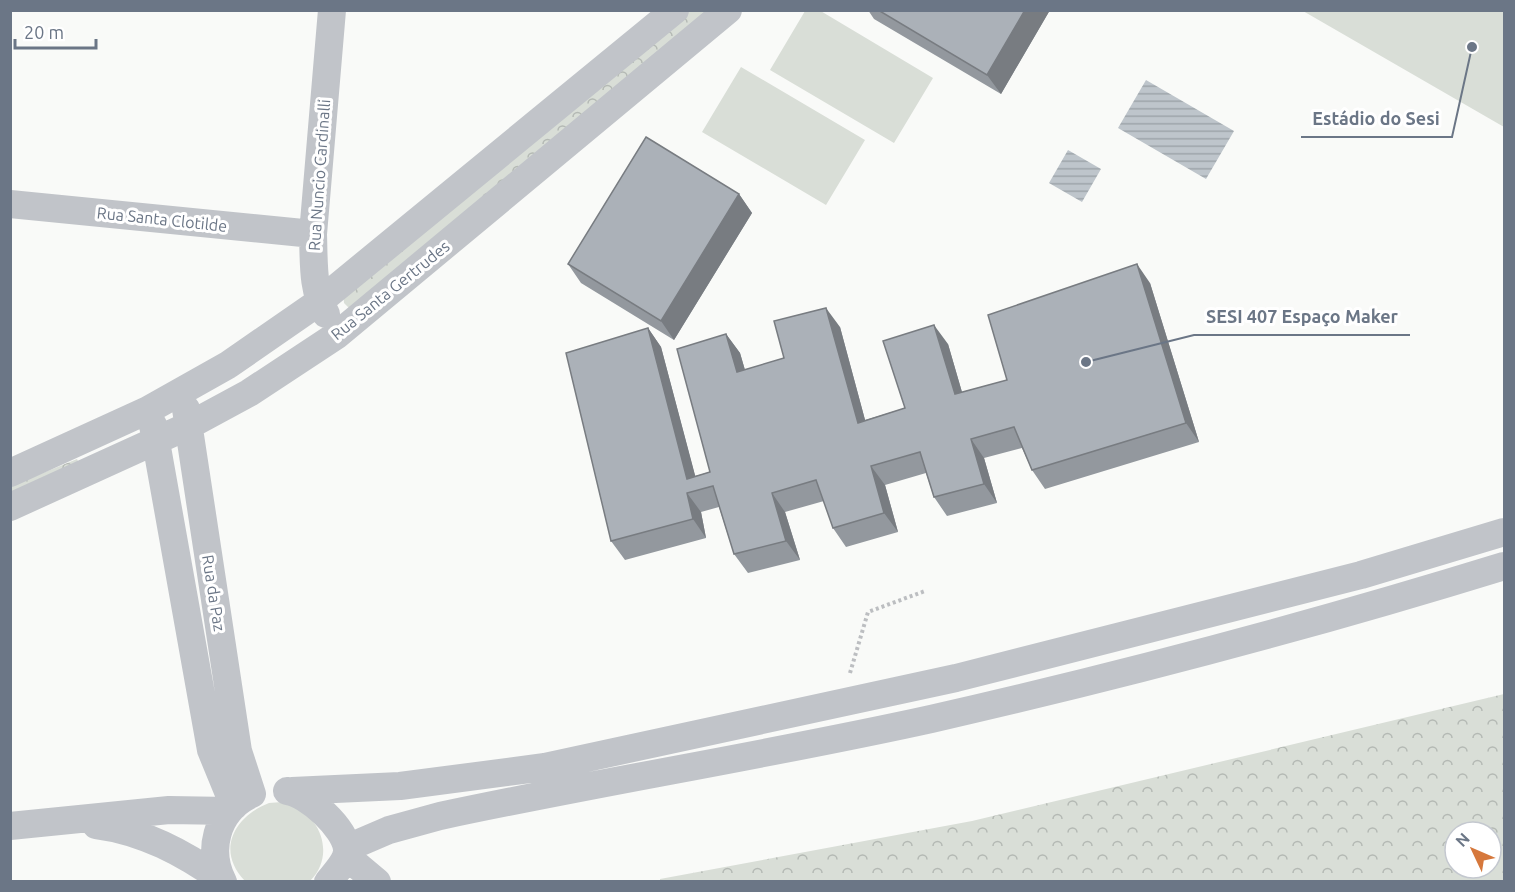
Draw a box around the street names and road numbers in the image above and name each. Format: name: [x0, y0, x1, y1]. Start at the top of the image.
street label: Rua Nuncio Cardinalli: [305, 99, 333, 251]
street label: Rua Santa Clotilde: [96, 203, 228, 235]
street label: Rua Santa Gertrudes: [327, 237, 453, 343]
street label: Rua da Paz: [199, 553, 229, 633]

